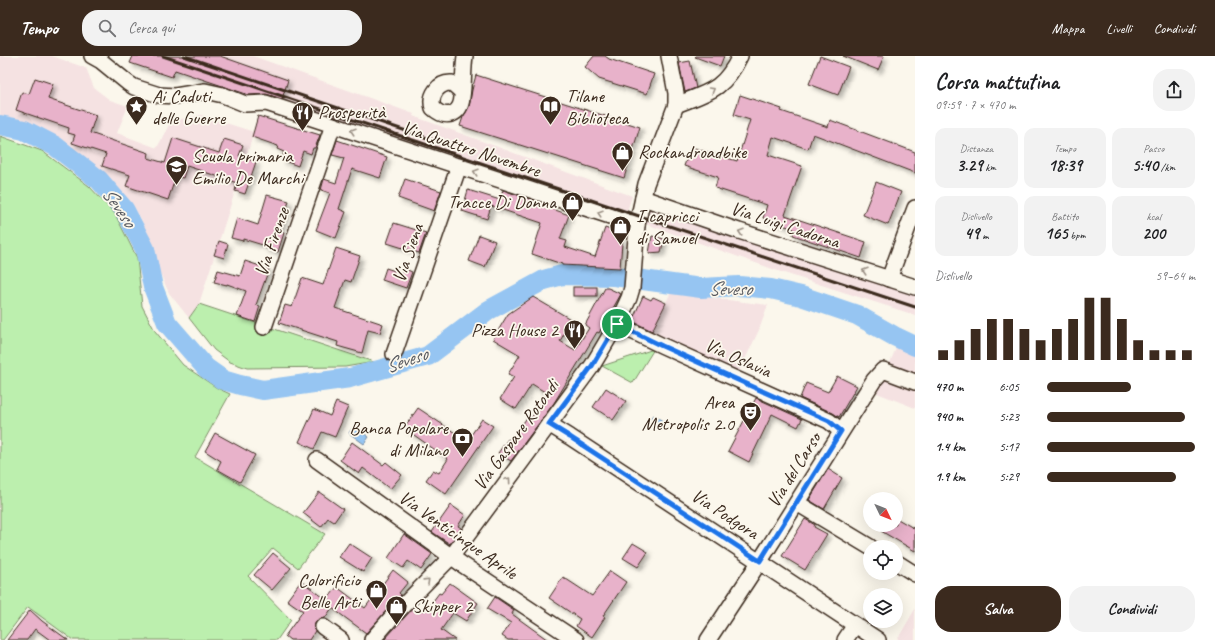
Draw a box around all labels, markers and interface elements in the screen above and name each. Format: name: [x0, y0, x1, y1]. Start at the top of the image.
search box: [82, 10, 362, 46]
text: Tempo: [20, 16, 58, 40]
icon: search: [96, 17, 118, 39]
text: Cerca qui: [128, 19, 175, 38]
text: Mappa: [1052, 20, 1084, 37]
text: Livelli: [1106, 20, 1132, 37]
text: Condividi: [1154, 20, 1195, 37]
text: Corsa mattutina: [935, 68, 1059, 96]
button: share: [1153, 69, 1195, 111]
place label: Ai Caduti delle Guerre: [152, 84, 227, 130]
place label: Tilane Biblioteca: [566, 84, 630, 130]
one-way arrow: [708, 88, 715, 95]
place icon: Ai Caduti delle Guerre: [123, 94, 149, 127]
library icon: Tilane Biblioteca: [537, 94, 563, 127]
text: 09:59 · 7 × 470 m: [935, 97, 1016, 113]
restaurant icon: Prosperità: [289, 99, 315, 132]
place label: Prosperità: [318, 100, 387, 124]
street label: Via Quattro Novembre: [399, 115, 545, 183]
one-way arrow: [349, 128, 356, 136]
shop icon: Rockandroadbike: [609, 139, 635, 172]
place label: Rockandroadbike: [638, 140, 748, 164]
text: Distanza: [960, 141, 993, 155]
text: Tempo: [1054, 141, 1076, 155]
text: Passo: [1143, 141, 1164, 155]
place label: Scuola primaria Emilio De Marchi: [192, 144, 306, 190]
school or university icon: Scuola primaria Emilio De Marchi: [163, 154, 189, 187]
text: 3.29: [957, 155, 983, 176]
text: 18:39: [1048, 155, 1082, 176]
text: 5:40: [1132, 155, 1158, 176]
text: km: [983, 160, 996, 174]
text: /km: [1158, 160, 1175, 174]
one-way arrow: [473, 168, 480, 177]
water label: Seveso: [96, 182, 143, 234]
shop icon: Tracce Di Donna: [559, 189, 585, 222]
place label: Tracce Di Donna: [448, 190, 557, 214]
street label: Via Luigi Cadorna: [728, 196, 844, 254]
street label: Via Firenze: [249, 203, 296, 280]
place label: I capricci di Samuel: [636, 204, 700, 250]
one-way arrow: [596, 209, 603, 218]
text: Dislivello: [961, 209, 992, 223]
text: Battito: [1051, 209, 1079, 223]
text: kcal: [1146, 209, 1161, 223]
shop icon: I capricci di Samuel: [608, 214, 634, 247]
street label: Via Siena: [387, 219, 430, 285]
text: 49: [964, 223, 979, 244]
text: 165: [1045, 223, 1068, 244]
text: 200: [1142, 223, 1165, 244]
one-way arrow: [737, 228, 744, 237]
text: m: [979, 228, 988, 242]
text: bpm: [1068, 228, 1085, 242]
one-way arrow: [861, 267, 868, 276]
text: Dislivello: [935, 268, 972, 284]
text: 59–64 m: [1155, 268, 1195, 284]
water label: Seveso: [709, 276, 754, 301]
pin: [600, 307, 634, 341]
icon: arrive: [606, 313, 628, 335]
restaurant icon: Pizza House 2: [561, 317, 587, 350]
place label: Pizza House 2: [471, 318, 559, 342]
street label: Via Oslavia: [701, 333, 776, 384]
water label: Seveso: [382, 340, 433, 379]
street label: Via Gaspare Rotondi: [468, 373, 566, 495]
text: 470 m: [935, 379, 963, 395]
text: 6:05: [999, 379, 1019, 395]
place label: Area Metropolis 2.0: [642, 390, 735, 436]
theatre icon: Area Metropolis 2.0: [737, 400, 763, 433]
text: 940 m: [935, 409, 963, 425]
text: 5:23: [999, 409, 1019, 425]
place label: Banca Popolare di Milano: [349, 416, 450, 462]
bank icon: Banca Popolare di Milano: [450, 426, 476, 459]
street label: Via del Carso: [762, 426, 828, 512]
text: 1.4 km: [935, 439, 965, 455]
text: 5:17: [999, 439, 1019, 455]
text: 1.9 km: [935, 469, 965, 485]
text: 5:29: [999, 469, 1019, 485]
one-way arrow: [504, 477, 511, 484]
street label: Via Podgora: [687, 483, 764, 545]
street label: Via Venticinque Aprile: [394, 485, 523, 586]
north arrow: [863, 492, 903, 532]
map controls: [863, 492, 903, 628]
button: locate: [863, 540, 903, 580]
place label: Colorificio Belle Arti: [298, 568, 362, 614]
shop icon: Colorificio Belle Arti: [363, 578, 389, 611]
one-way arrow: [422, 578, 430, 586]
button: Salva: [935, 586, 1061, 632]
button: Condividi: [1069, 586, 1195, 632]
button: layers: [863, 588, 903, 628]
shop icon: Skipper 2: [383, 593, 409, 626]
place label: Skipper 2: [412, 594, 474, 618]

